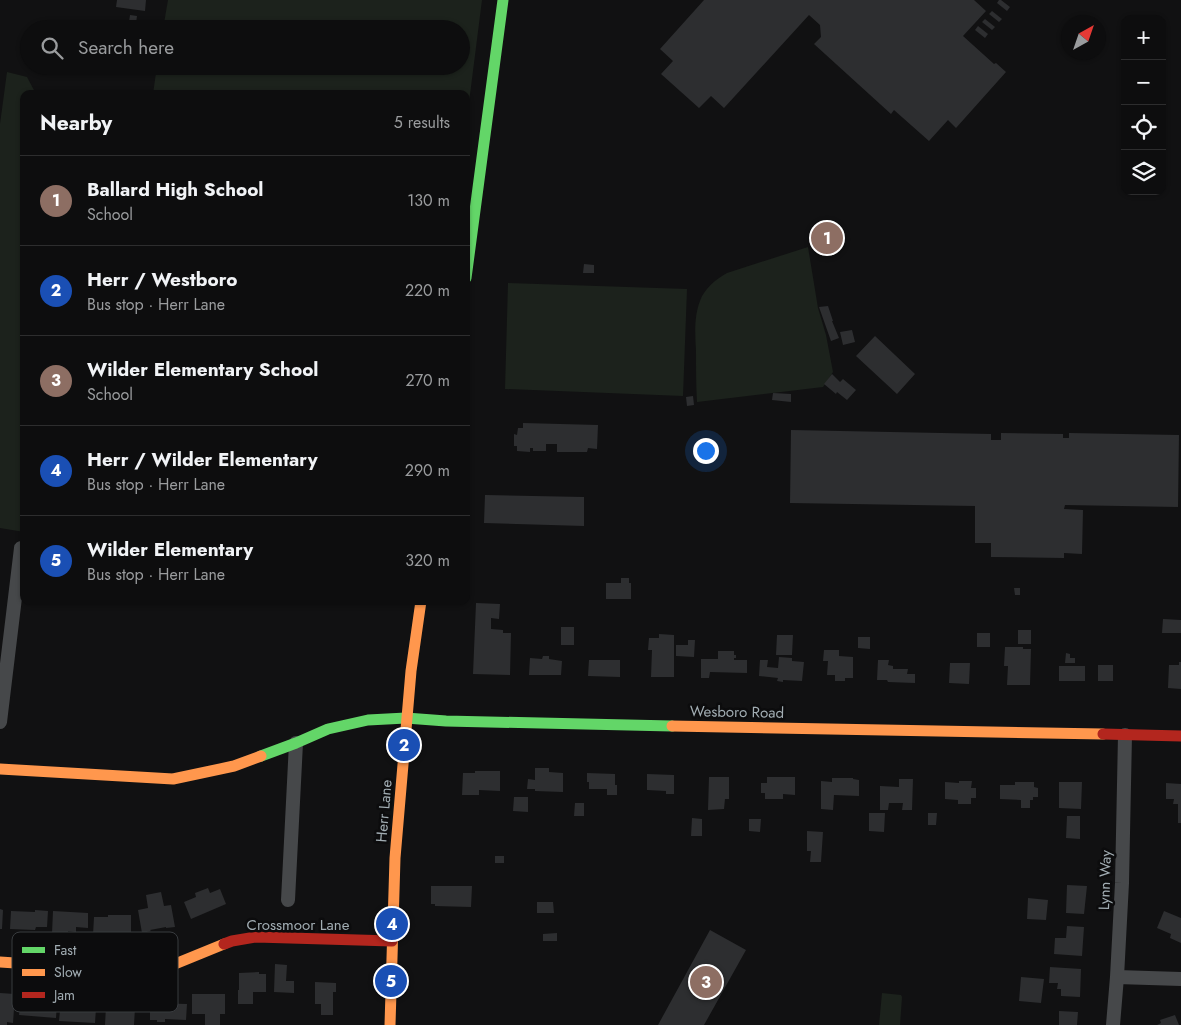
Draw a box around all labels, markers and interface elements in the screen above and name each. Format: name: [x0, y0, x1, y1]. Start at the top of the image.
north arrow: [1061, 15, 1106, 60]
map controls: [1121, 15, 1166, 195]
button: +: [1121, 15, 1166, 60]
search box: [20, 20, 470, 75]
icon: search: [38, 34, 66, 62]
text: Search here: [78, 34, 174, 61]
button: −: [1121, 60, 1166, 105]
button: locate: [1121, 105, 1166, 150]
text: Nearby: [40, 108, 112, 138]
text: 5 results: [394, 111, 450, 134]
button: layers: [1121, 150, 1166, 195]
text: Ballard High School: [87, 176, 264, 203]
text: 1: [52, 189, 60, 212]
text: 130 m: [407, 189, 450, 212]
text: School: [87, 203, 133, 226]
pin: 1: [811, 219, 843, 257]
text: Herr / Westboro: [87, 266, 237, 293]
text: 2: [51, 279, 61, 302]
text: 220 m: [405, 279, 450, 302]
text: Bus stop · Herr Lane: [87, 293, 225, 316]
text: Wilder Elementary School: [87, 356, 318, 383]
text: 3: [51, 369, 61, 392]
text: 270 m: [406, 369, 450, 392]
text: School: [87, 383, 133, 406]
your location: [693, 438, 719, 464]
text: Herr / Wilder Elementary: [87, 446, 318, 473]
text: 4: [50, 459, 62, 482]
text: 290 m: [405, 459, 450, 482]
text: Bus stop · Herr Lane: [87, 473, 225, 496]
text: Wilder Elementary: [87, 536, 253, 563]
text: 5: [51, 549, 61, 572]
text: 320 m: [405, 549, 450, 572]
text: Bus stop · Herr Lane: [87, 563, 225, 586]
street label: Wesboro Road: [690, 700, 784, 724]
pin: 2: [388, 726, 420, 764]
street label: Herr Lane: [370, 778, 398, 843]
street label: Lynn Way: [1093, 849, 1117, 910]
pin: 4: [376, 905, 408, 943]
street label: Crossmoor Lane: [247, 914, 350, 936]
legend: [12, 932, 178, 1012]
text: Fast: [54, 940, 77, 960]
text: Slow: [54, 962, 82, 982]
pin: 5: [375, 962, 407, 1000]
pin: 3: [690, 963, 722, 1001]
text: Jam: [52, 985, 75, 1005]

